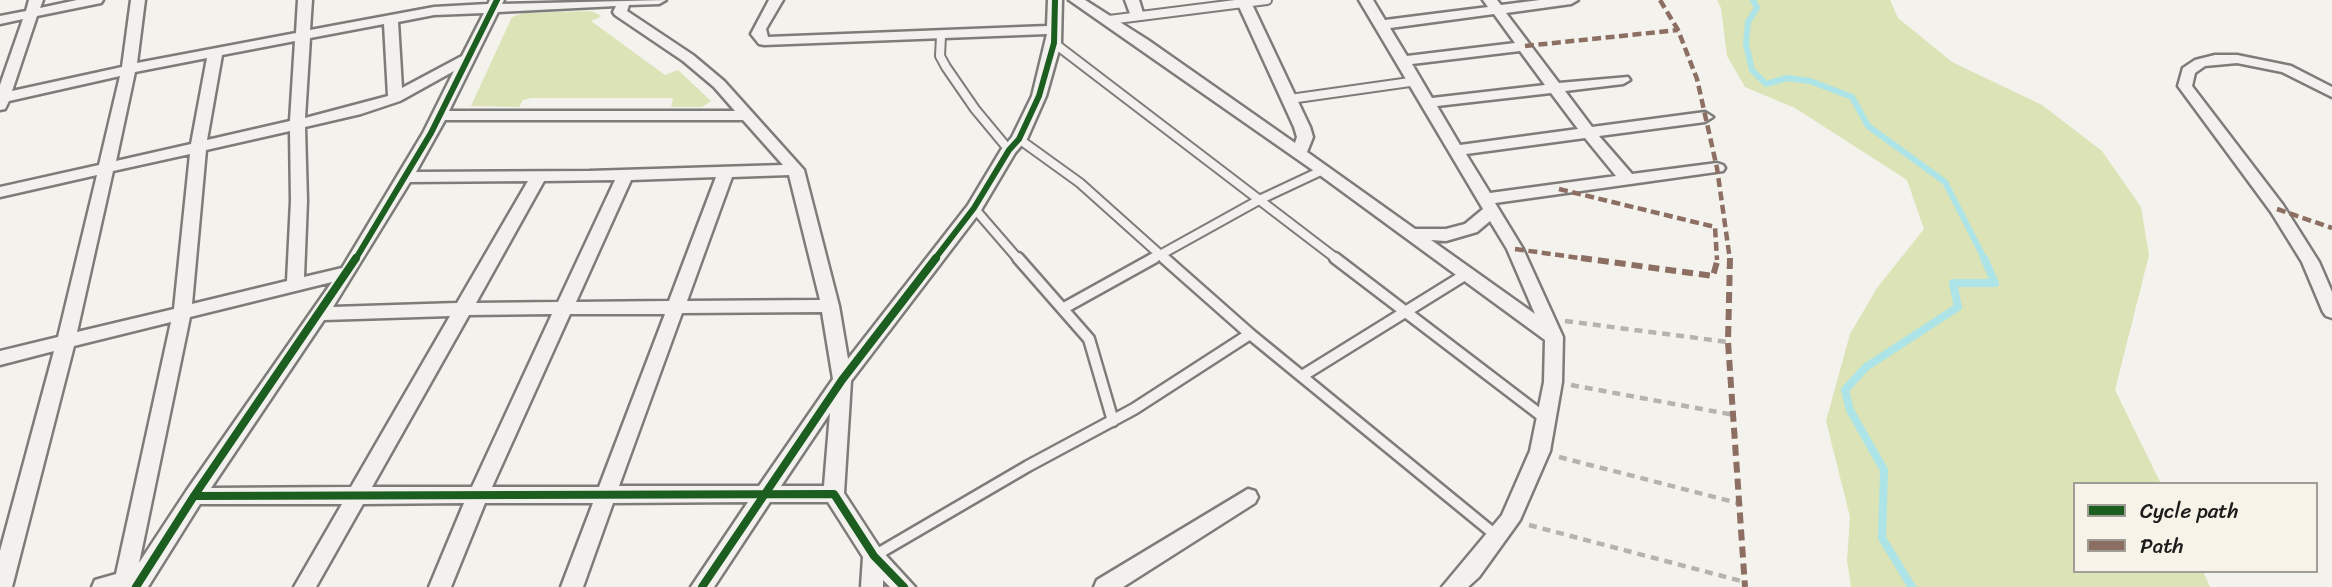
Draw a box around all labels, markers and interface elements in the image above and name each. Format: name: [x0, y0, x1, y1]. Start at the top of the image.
legend: [2073, 482, 2318, 573]
text: Cycle path: [2140, 492, 2239, 530]
text: Path: [2140, 527, 2183, 565]

